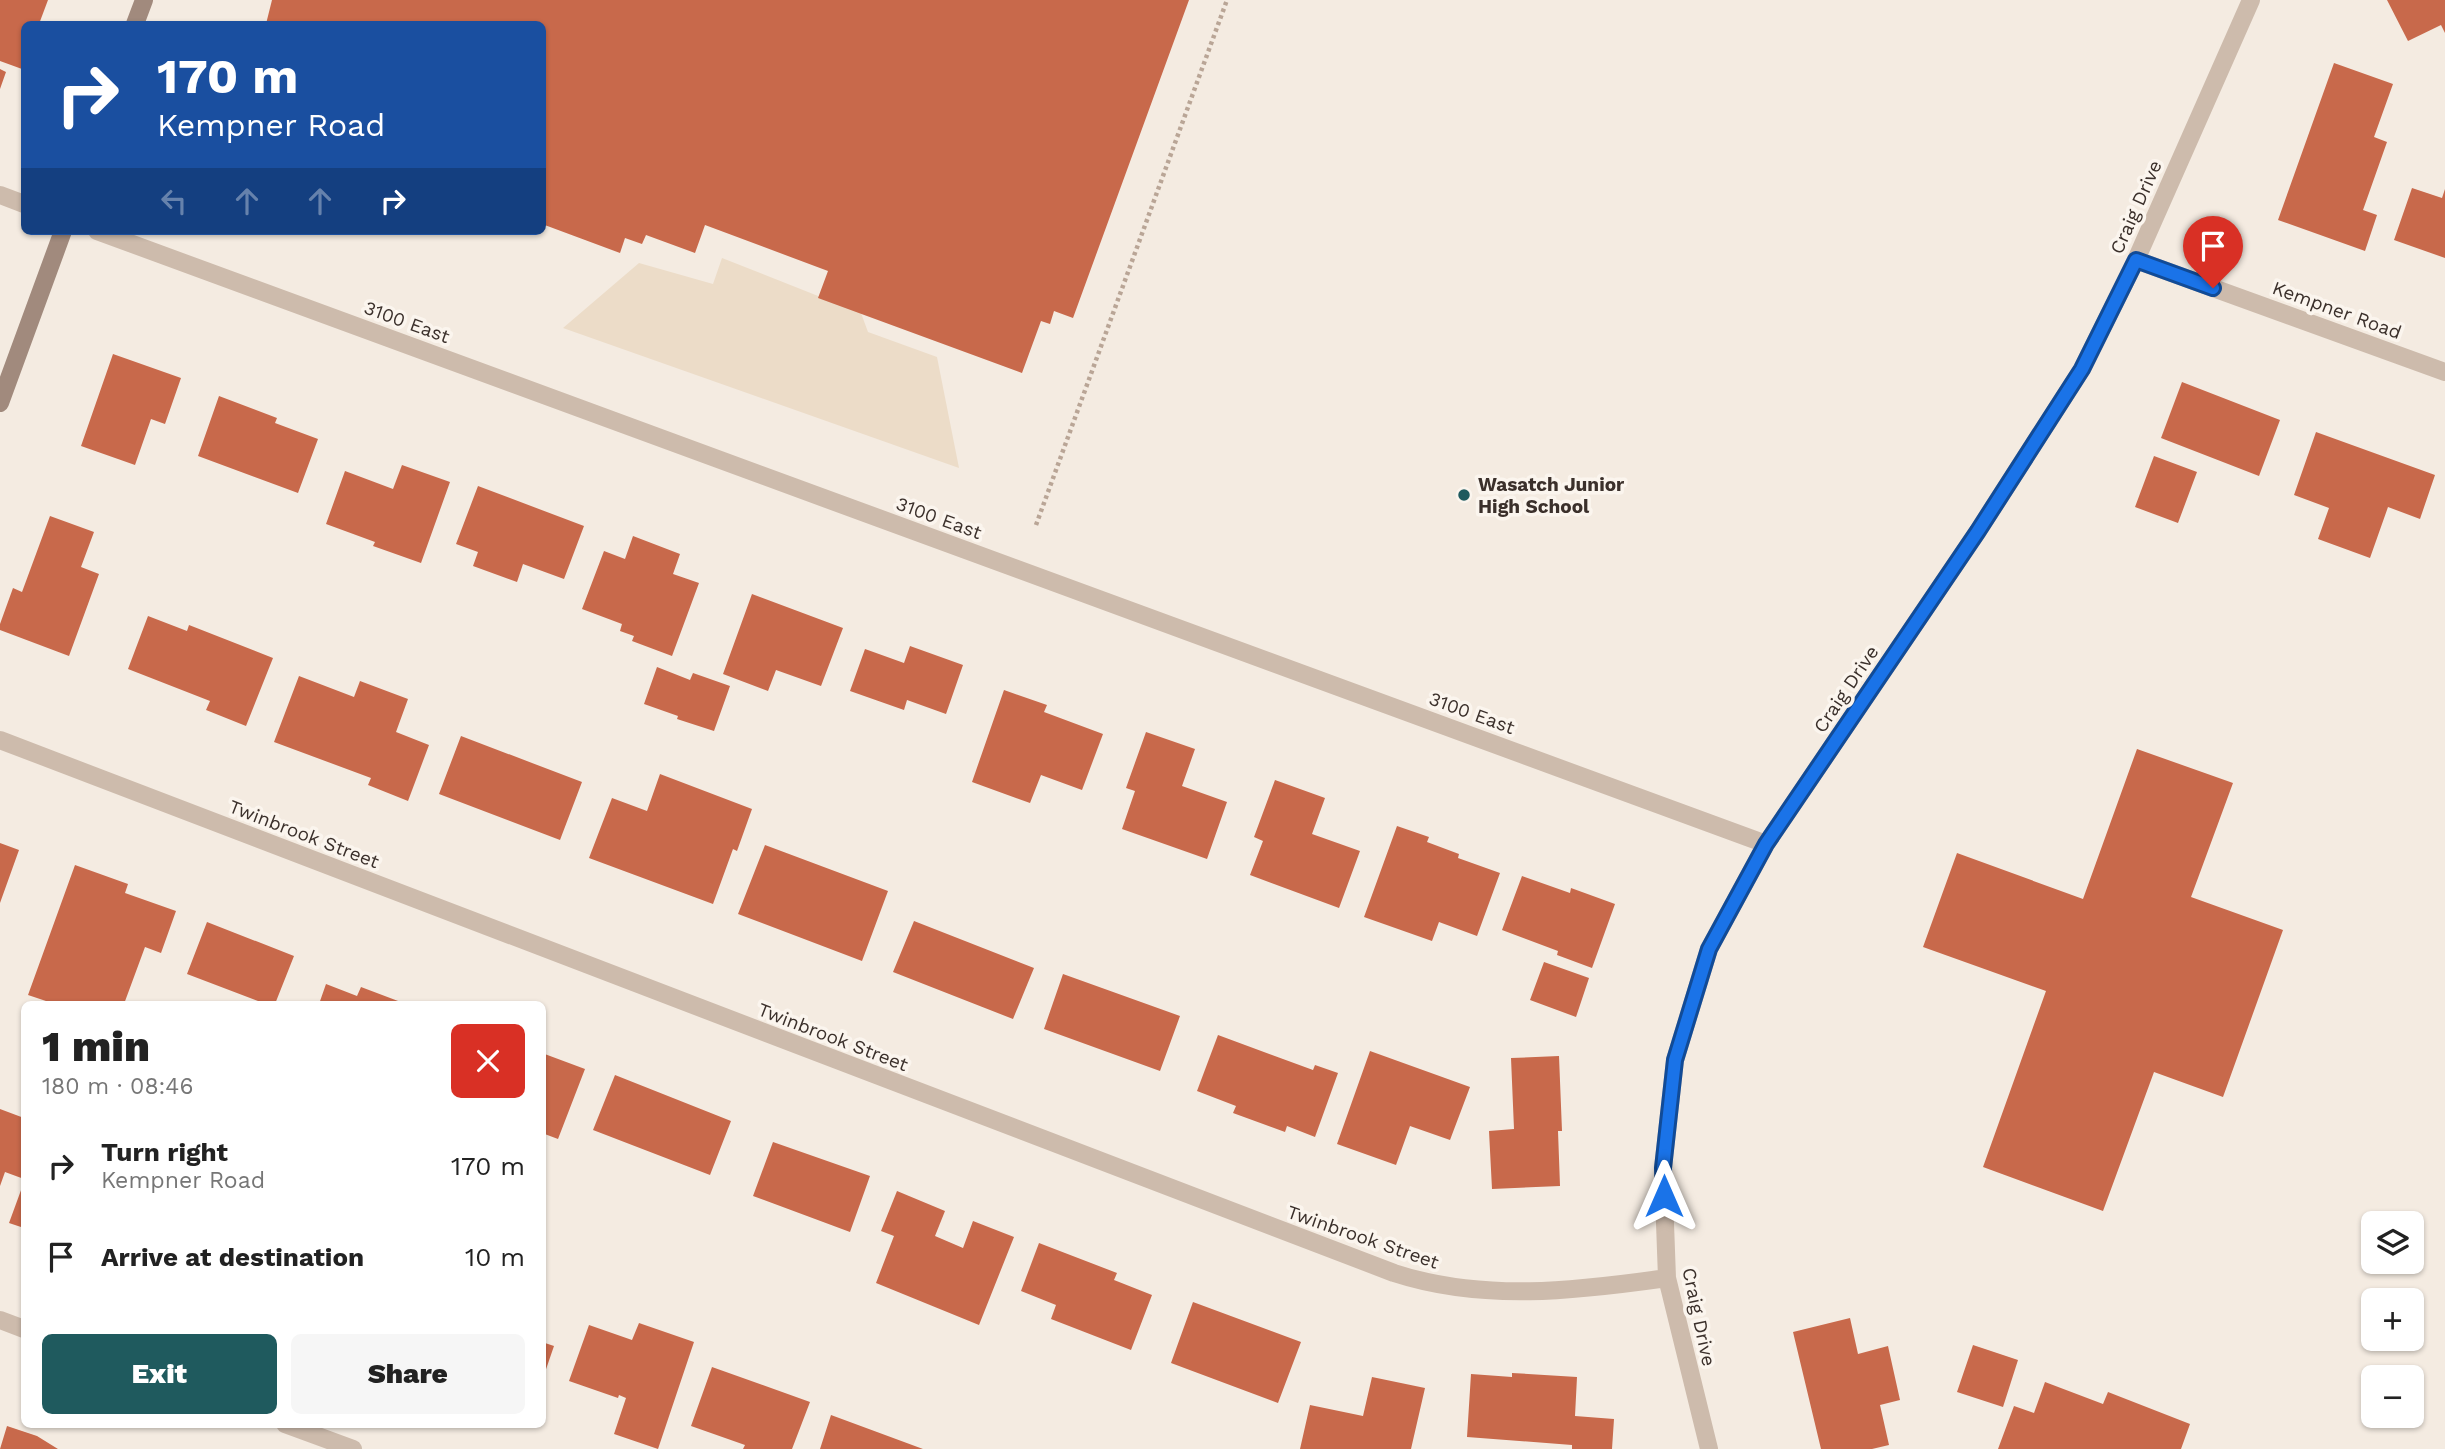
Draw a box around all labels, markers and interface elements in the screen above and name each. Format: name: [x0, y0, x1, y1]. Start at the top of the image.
text: 170 m: [157, 47, 298, 105]
icon: right: [42, 49, 133, 140]
text: Kempner Road: [157, 106, 385, 144]
street label: Craig Drive: [2105, 157, 2167, 257]
icon: left: [155, 182, 193, 220]
icon: ahead: [228, 182, 266, 220]
icon: ahead: [301, 182, 339, 220]
icon: right: [374, 182, 412, 220]
pin: [2183, 216, 2243, 288]
icon: arrive: [2194, 227, 2232, 265]
street label: Kempner Road: [2269, 276, 2405, 344]
street label: 3100 East: [361, 296, 453, 348]
place label: Wasatch Junior High School: [1478, 473, 1625, 518]
marker: Wasatch Junior High School: [1456, 487, 1472, 503]
street label: 3100 East: [893, 492, 985, 544]
street label: Craig Drive: [1808, 641, 1884, 737]
street label: 3100 East: [1426, 687, 1518, 739]
street label: Twinbrook Street: [226, 795, 382, 873]
street label: Twinbrook Street: [755, 998, 911, 1076]
text: 1 min: [42, 1022, 150, 1071]
button: close: [451, 1024, 525, 1098]
text: 180 m · 08:46: [42, 1073, 193, 1100]
text: Turn right: [101, 1137, 228, 1167]
icon: right: [42, 1147, 80, 1185]
text: 170 m: [451, 1151, 525, 1181]
position arrow: [1627, 1159, 1701, 1233]
text: Kempner Road: [101, 1167, 265, 1194]
street label: Twinbrook Street: [1284, 1200, 1442, 1274]
map controls: [2361, 1211, 2424, 1428]
button: layers: [2361, 1211, 2424, 1274]
icon: arrive: [42, 1238, 80, 1276]
text: Arrive at destination: [101, 1242, 364, 1272]
text: 10 m: [465, 1242, 525, 1272]
street label: Craig Drive: [1677, 1266, 1721, 1368]
button: +: [2361, 1288, 2424, 1351]
button: Exit: [42, 1334, 277, 1414]
button: Share: [291, 1334, 525, 1414]
button: −: [2361, 1365, 2424, 1428]

